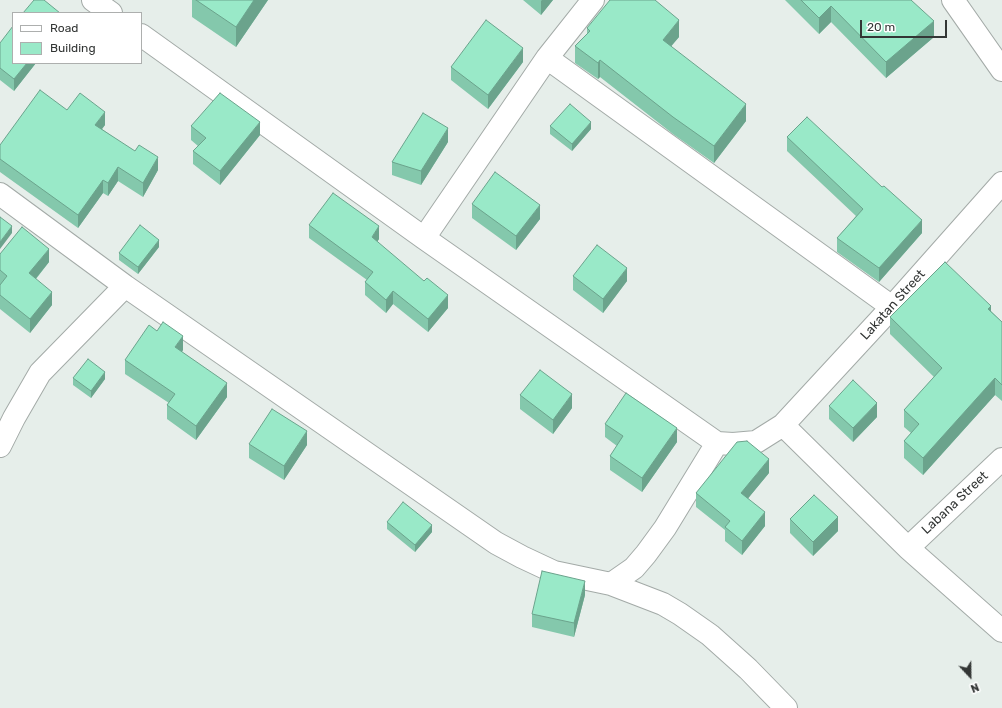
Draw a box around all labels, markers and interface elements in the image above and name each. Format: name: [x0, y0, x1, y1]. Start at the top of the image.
legend: [12, 12, 142, 64]
scale bar: [862, 12, 949, 38]
text: 20 m: [867, 20, 895, 34]
text: Road: [50, 21, 78, 35]
text: Building: [50, 41, 96, 55]
street label: Lakatan Street: [857, 267, 929, 343]
street label: Labana Street: [919, 468, 991, 538]
north arrow: [950, 656, 990, 696]
text: N: [969, 680, 981, 695]

